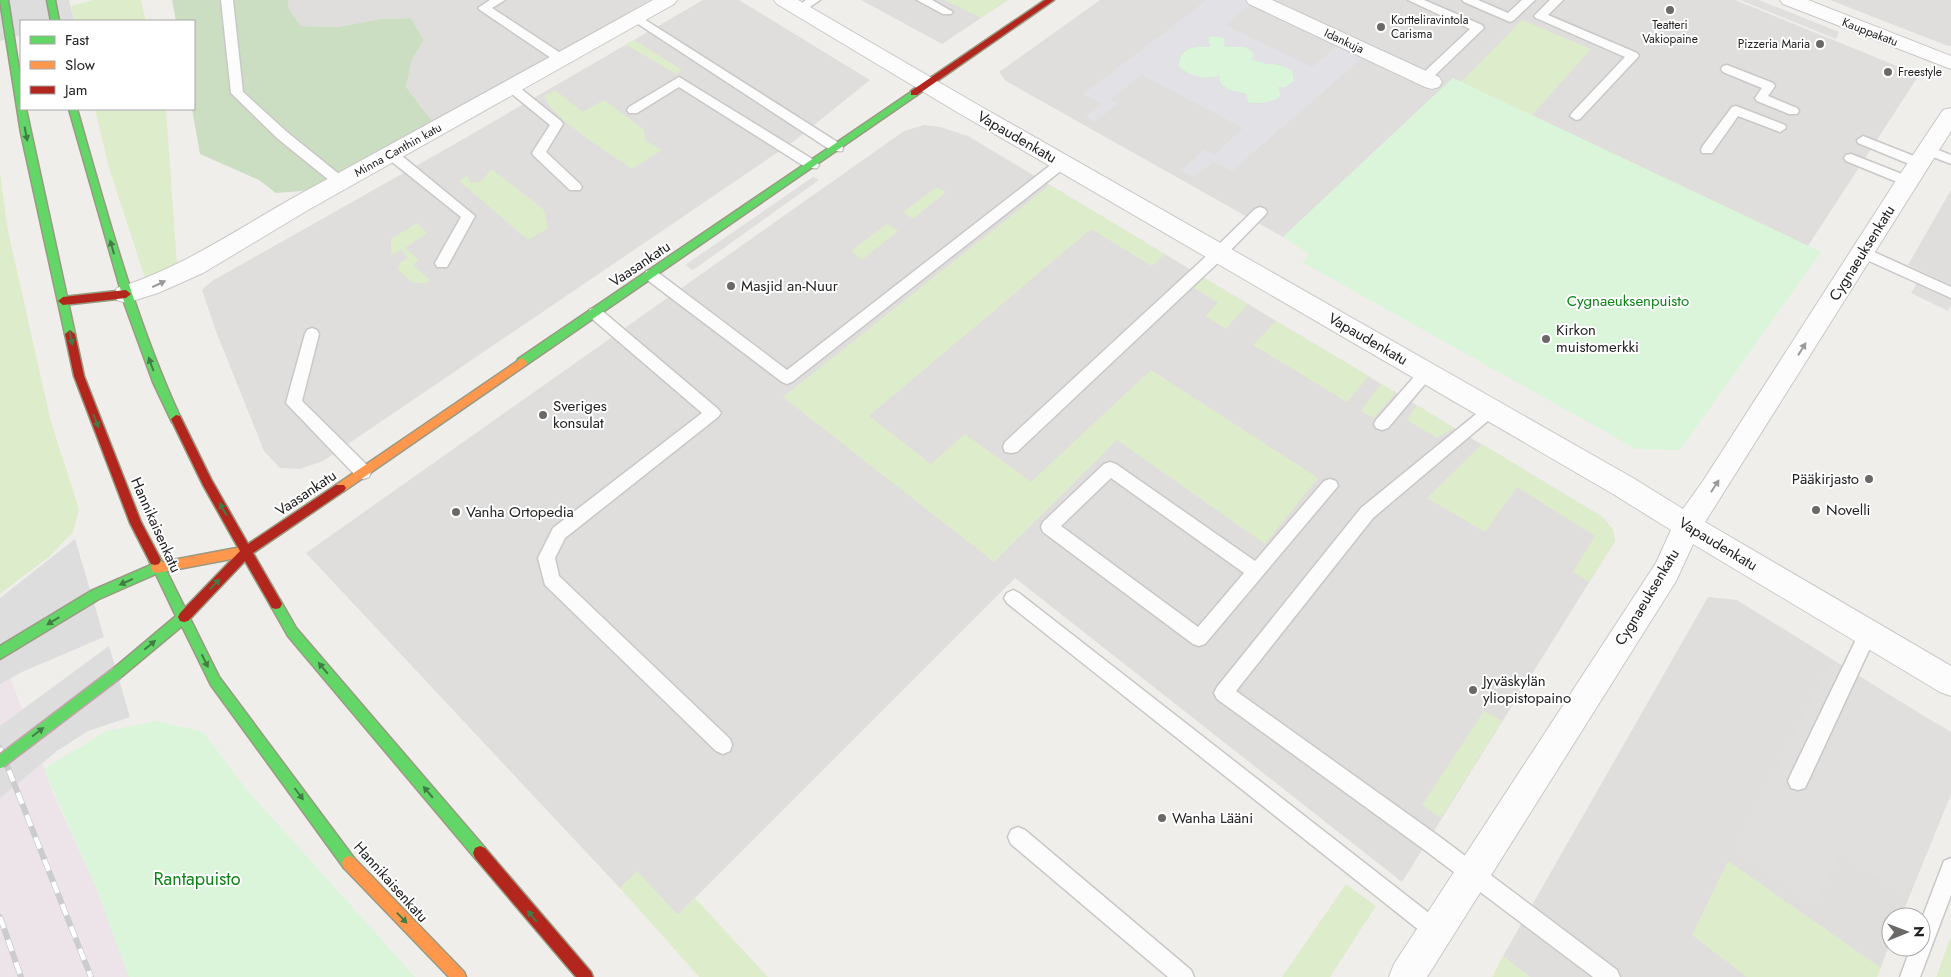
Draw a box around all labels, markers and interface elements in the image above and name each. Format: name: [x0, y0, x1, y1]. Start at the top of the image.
marker: Teatteri Vakiopaine: [1664, 4, 1676, 16]
place label: Kortteliravintola Carisma: [1391, 11, 1469, 43]
street label: Kauppakatu: [1839, 13, 1901, 51]
place label: Teatteri Vakiopaine: [1642, 16, 1698, 48]
legend: [20, 20, 195, 110]
marker: Kortteliravintola Carisma: [1375, 21, 1387, 33]
street label: Idankuja: [1321, 24, 1367, 58]
text: Fast: [65, 29, 89, 51]
place label: Pizzeria Maria: [1738, 35, 1810, 53]
marker: Pizzeria Maria: [1814, 38, 1826, 50]
text: Slow: [65, 54, 96, 76]
place label: Freestyle: [1898, 63, 1942, 81]
marker: Freestyle: [1882, 66, 1894, 78]
text: Jam: [63, 79, 88, 101]
street label: Vapaudenkatu: [973, 105, 1061, 169]
street label: Minna Canthin katu: [351, 118, 445, 182]
one-way arrow: [22, 127, 30, 143]
street label: Cygnaeuksenkatu: [1824, 201, 1900, 305]
street label: Vaasankatu: [605, 236, 675, 292]
one-way arrow: [108, 240, 116, 255]
place label: Masjid an-Nuur: [741, 275, 839, 297]
one-way arrow: [152, 280, 166, 288]
marker: Masjid an-Nuur: [725, 280, 737, 292]
park label: Cygnaeuksenpuisto: [1567, 290, 1689, 312]
street label: Vapaudenkatu: [1324, 307, 1412, 371]
place label: Kirkon muistomerkki: [1556, 319, 1639, 358]
one-way arrow: [67, 331, 75, 346]
marker: Kirkon muistomerkki: [1540, 333, 1552, 345]
one-way arrow: [1797, 342, 1806, 355]
one-way arrow: [147, 356, 154, 371]
place label: Sveriges konsulat: [553, 395, 607, 434]
marker: Sveriges konsulat: [537, 409, 549, 421]
one-way arrow: [93, 414, 101, 429]
street label: Vaasankatu: [271, 465, 341, 521]
place label: Pääkirjasto: [1792, 468, 1859, 490]
marker: Pääkirjasto: [1863, 473, 1875, 485]
street label: Hannikaisenkatu: [125, 474, 187, 576]
one-way arrow: [1710, 479, 1720, 493]
place label: Novelli: [1826, 499, 1871, 521]
place label: Vanha Ortopedia: [466, 501, 574, 523]
one-way arrow: [219, 502, 227, 517]
marker: Novelli: [1810, 504, 1822, 516]
marker: Vanha Ortopedia: [450, 506, 462, 518]
street label: Vapaudenkatu: [1674, 512, 1762, 576]
street label: Cygnaeuksenkatu: [1609, 544, 1685, 650]
one-way arrow: [119, 578, 133, 586]
one-way arrow: [209, 579, 221, 591]
one-way arrow: [46, 616, 59, 625]
one-way arrow: [144, 640, 157, 651]
one-way arrow: [201, 654, 209, 668]
one-way arrow: [317, 661, 328, 674]
place label: Jyväskylän yliopistopaino: [1481, 670, 1571, 709]
marker: Jyväskylän yliopistopaino: [1467, 684, 1479, 696]
one-way arrow: [31, 727, 45, 737]
one-way arrow: [422, 785, 433, 798]
one-way arrow: [294, 787, 304, 801]
place label: Wanha Lääni: [1172, 807, 1253, 829]
marker: Wanha Lääni: [1156, 812, 1168, 824]
street label: Hannikaisenkatu: [349, 837, 433, 927]
park label: Rantapuisto: [154, 866, 241, 892]
north arrow: [1881, 907, 1931, 957]
one-way arrow: [527, 910, 538, 923]
one-way arrow: [396, 912, 408, 924]
text: N: [1909, 926, 1929, 938]

